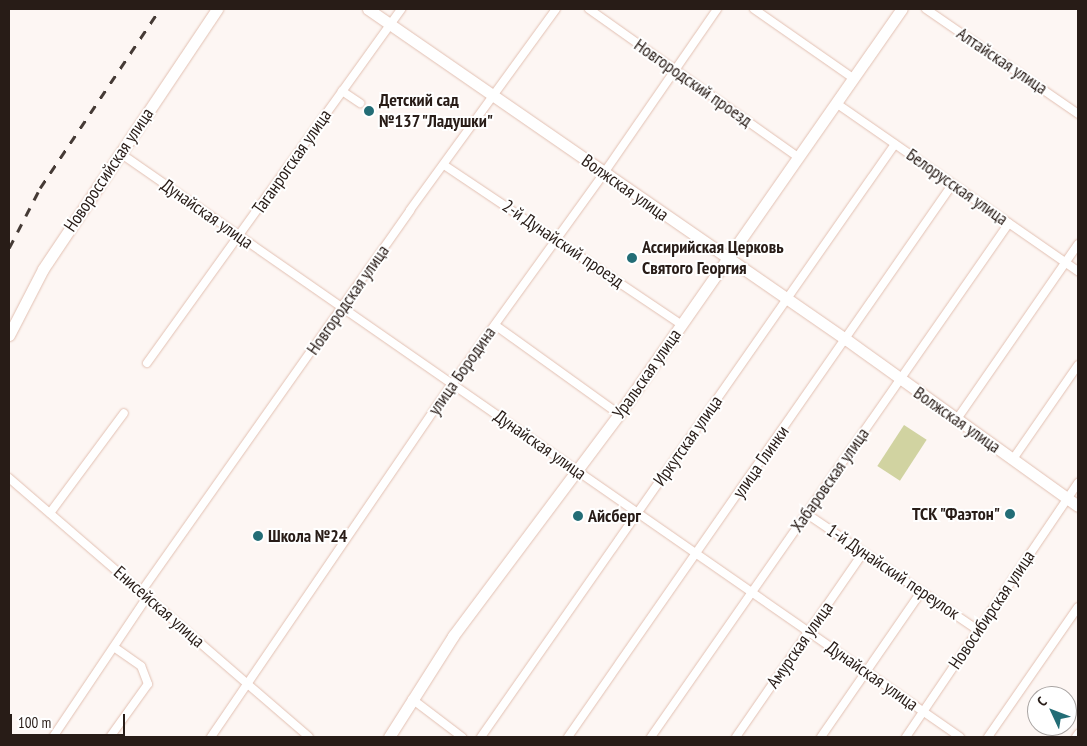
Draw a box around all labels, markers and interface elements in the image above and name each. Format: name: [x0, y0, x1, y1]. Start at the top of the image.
street label: Алтайская улица: [953, 23, 1051, 99]
street label: Новгородский проезд: [630, 34, 756, 132]
place label: Детский сад №137 "Ладушки": [379, 90, 495, 132]
street label: Новороссийская улица: [60, 104, 158, 236]
street label: Таганрогская улица: [248, 105, 336, 219]
marker: Детский сад №137 "Ладушки": [363, 105, 375, 117]
street label: Белорусская улица: [902, 144, 1012, 230]
street label: Волжская улица: [577, 150, 673, 226]
street label: Дунайская улица: [157, 174, 257, 254]
street label: 2-й Дунайский проезд: [498, 195, 628, 293]
place label: Ассирийская Церковь Святого Георгия: [642, 237, 784, 280]
street label: Новгородская улица: [302, 241, 394, 359]
marker: Ассирийская Церковь Святого Георгия: [626, 252, 638, 264]
street label: улица Бородина: [424, 323, 500, 419]
street label: Уральская улица: [608, 325, 686, 423]
street label: Волжская улица: [909, 382, 1005, 458]
street label: Иркутская улица: [649, 392, 727, 490]
street label: Дунайская улица: [490, 405, 590, 485]
street label: улица Глинки: [728, 422, 794, 502]
street label: Хабаровская улица: [786, 424, 874, 536]
place label: ТСК "Фаэтон": [910, 503, 1000, 525]
place label: Айсберг: [588, 505, 641, 527]
marker: ТСК "Фаэтон": [1004, 508, 1016, 520]
marker: Айсберг: [572, 510, 584, 522]
street label: 1-й Дунайский переулок: [822, 519, 964, 625]
place label: Школа №24: [268, 525, 347, 547]
marker: Школа №24: [252, 530, 264, 542]
street label: Новосибирская улица: [944, 547, 1040, 673]
street label: Енисейская улица: [109, 562, 209, 652]
street label: Амурская улица: [762, 598, 838, 692]
street label: Дунайская улица: [822, 636, 922, 716]
north arrow: [1027, 686, 1077, 736]
text: С: [1033, 693, 1051, 710]
scale bar: [12, 704, 128, 736]
text: 100 m: [18, 713, 51, 732]

